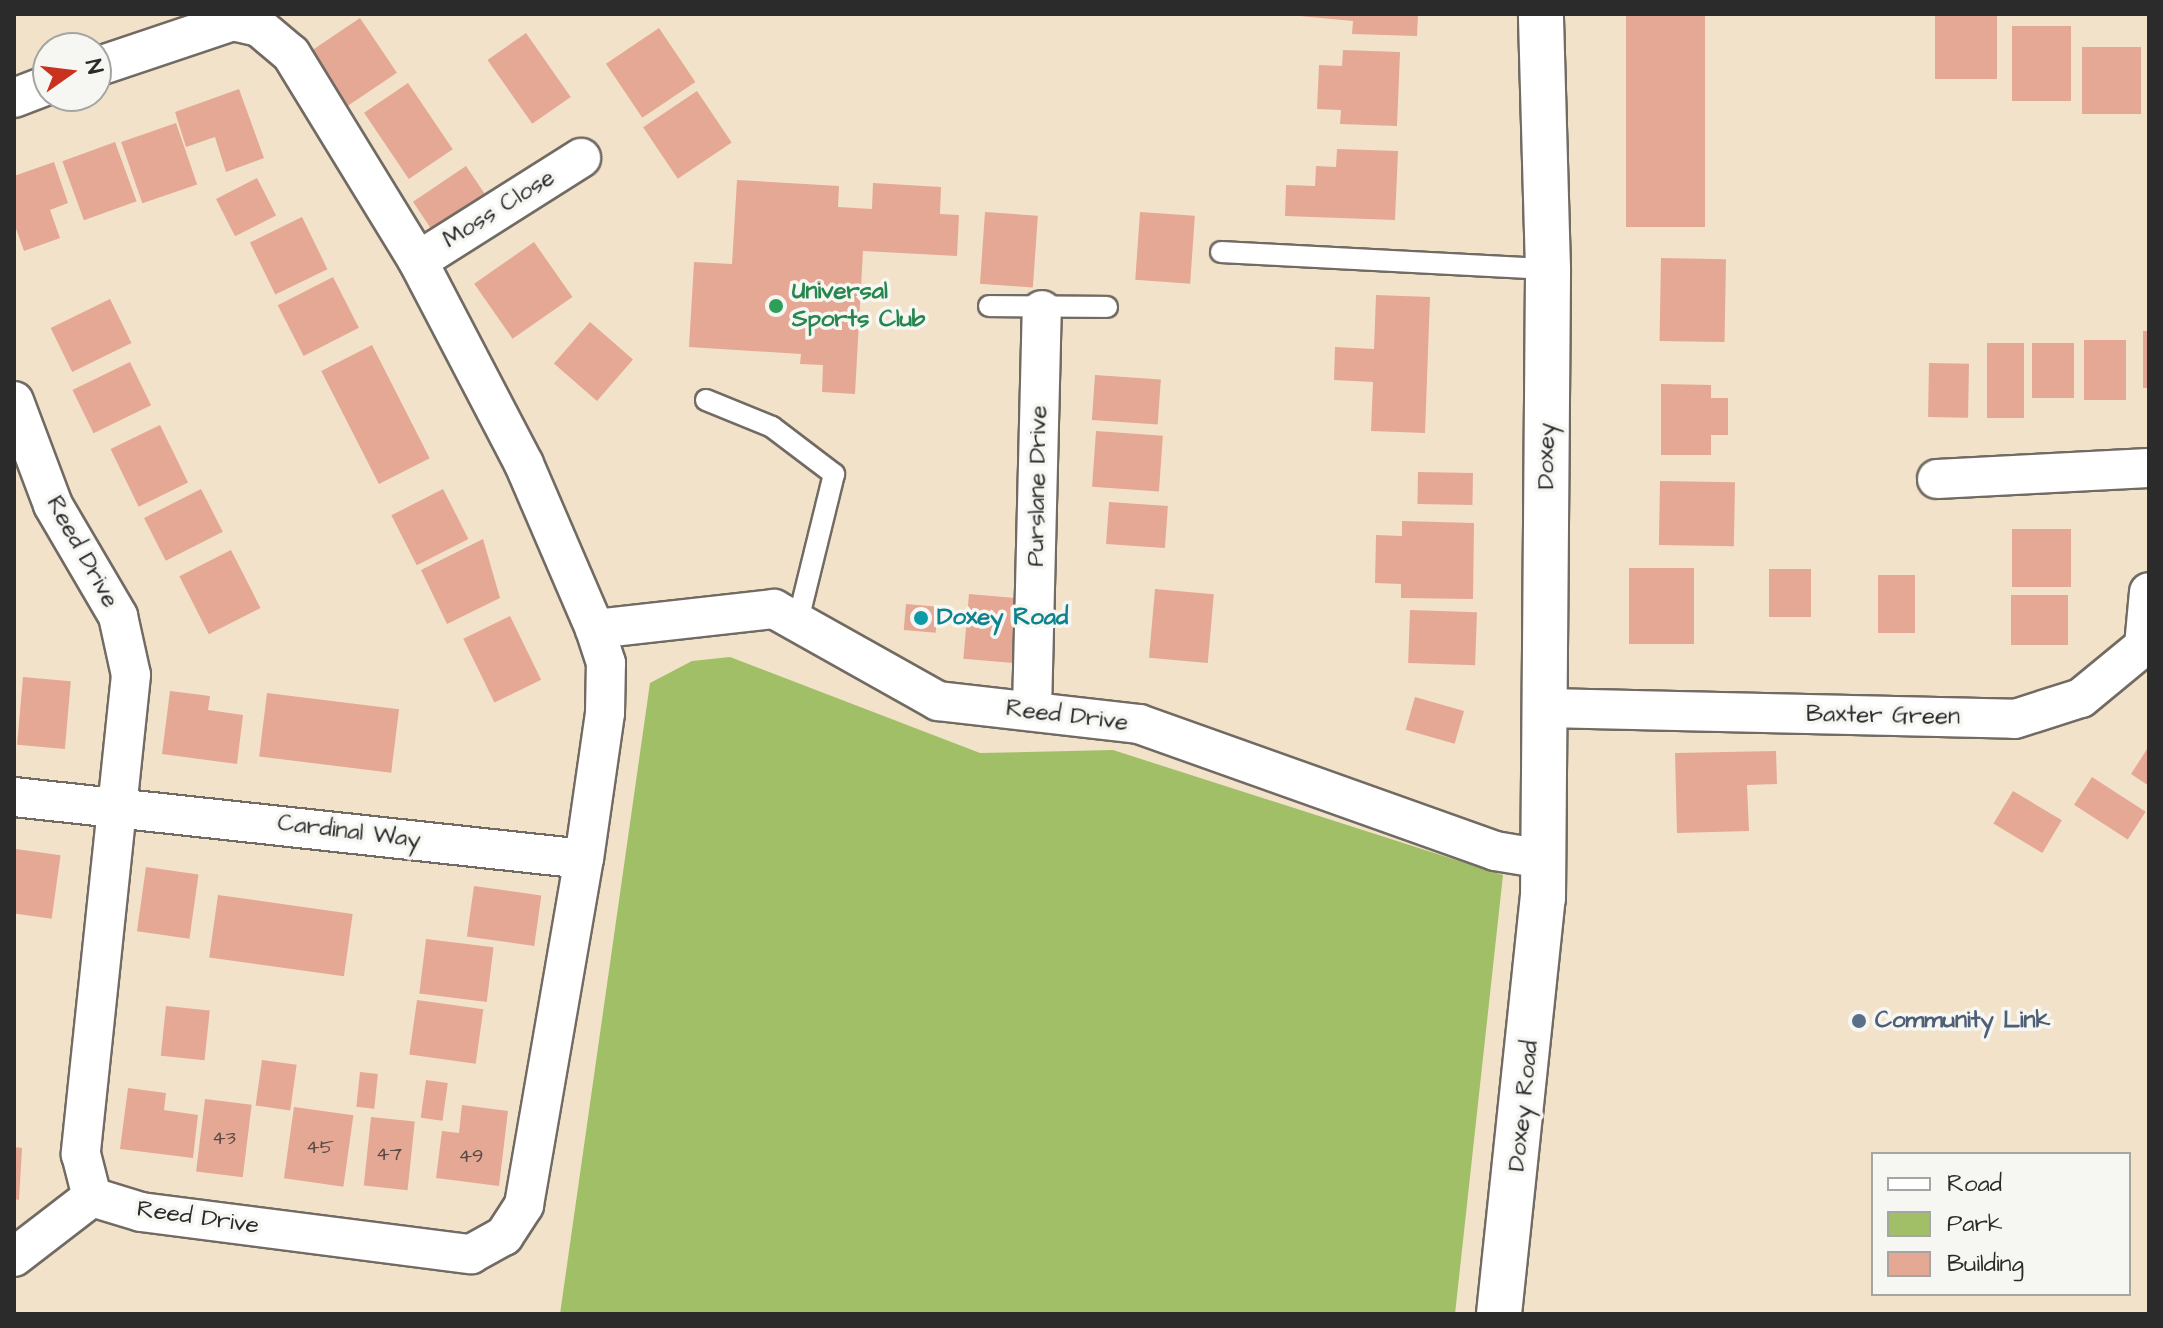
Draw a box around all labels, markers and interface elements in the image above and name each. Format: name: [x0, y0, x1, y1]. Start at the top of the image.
north arrow: [32, 32, 112, 112]
text: N: [77, 56, 111, 77]
street label: Moss Close: [438, 163, 560, 255]
place label: Universal Sports Club: [792, 278, 925, 334]
marker: Universal Sports Club: [767, 297, 785, 315]
street label: Purslane Drive: [1022, 405, 1054, 567]
street label: Doxey: [1533, 423, 1561, 489]
street label: Reed Drive: [40, 491, 124, 613]
place label: Doxey Road: [937, 604, 1068, 632]
marker: Doxey Road: [912, 609, 930, 627]
street label: Reed Drive: [1004, 694, 1130, 738]
street label: Baxter Green: [1806, 700, 1960, 732]
street label: Cardinal Way: [276, 809, 422, 855]
place label: Community Link: [1875, 1007, 2050, 1035]
marker: Community Link: [1850, 1012, 1868, 1030]
street label: Doxey Road: [1503, 1039, 1545, 1173]
house number: 43: [212, 1126, 236, 1150]
house number: 45: [306, 1135, 334, 1159]
house number: 47: [376, 1142, 402, 1166]
house number: 49: [458, 1144, 484, 1168]
legend: [1871, 1152, 2131, 1296]
text: Road: [1947, 1167, 2002, 1201]
street label: Reed Drive: [135, 1195, 261, 1241]
text: Park: [1947, 1207, 2003, 1241]
text: Building: [1947, 1247, 2024, 1281]

